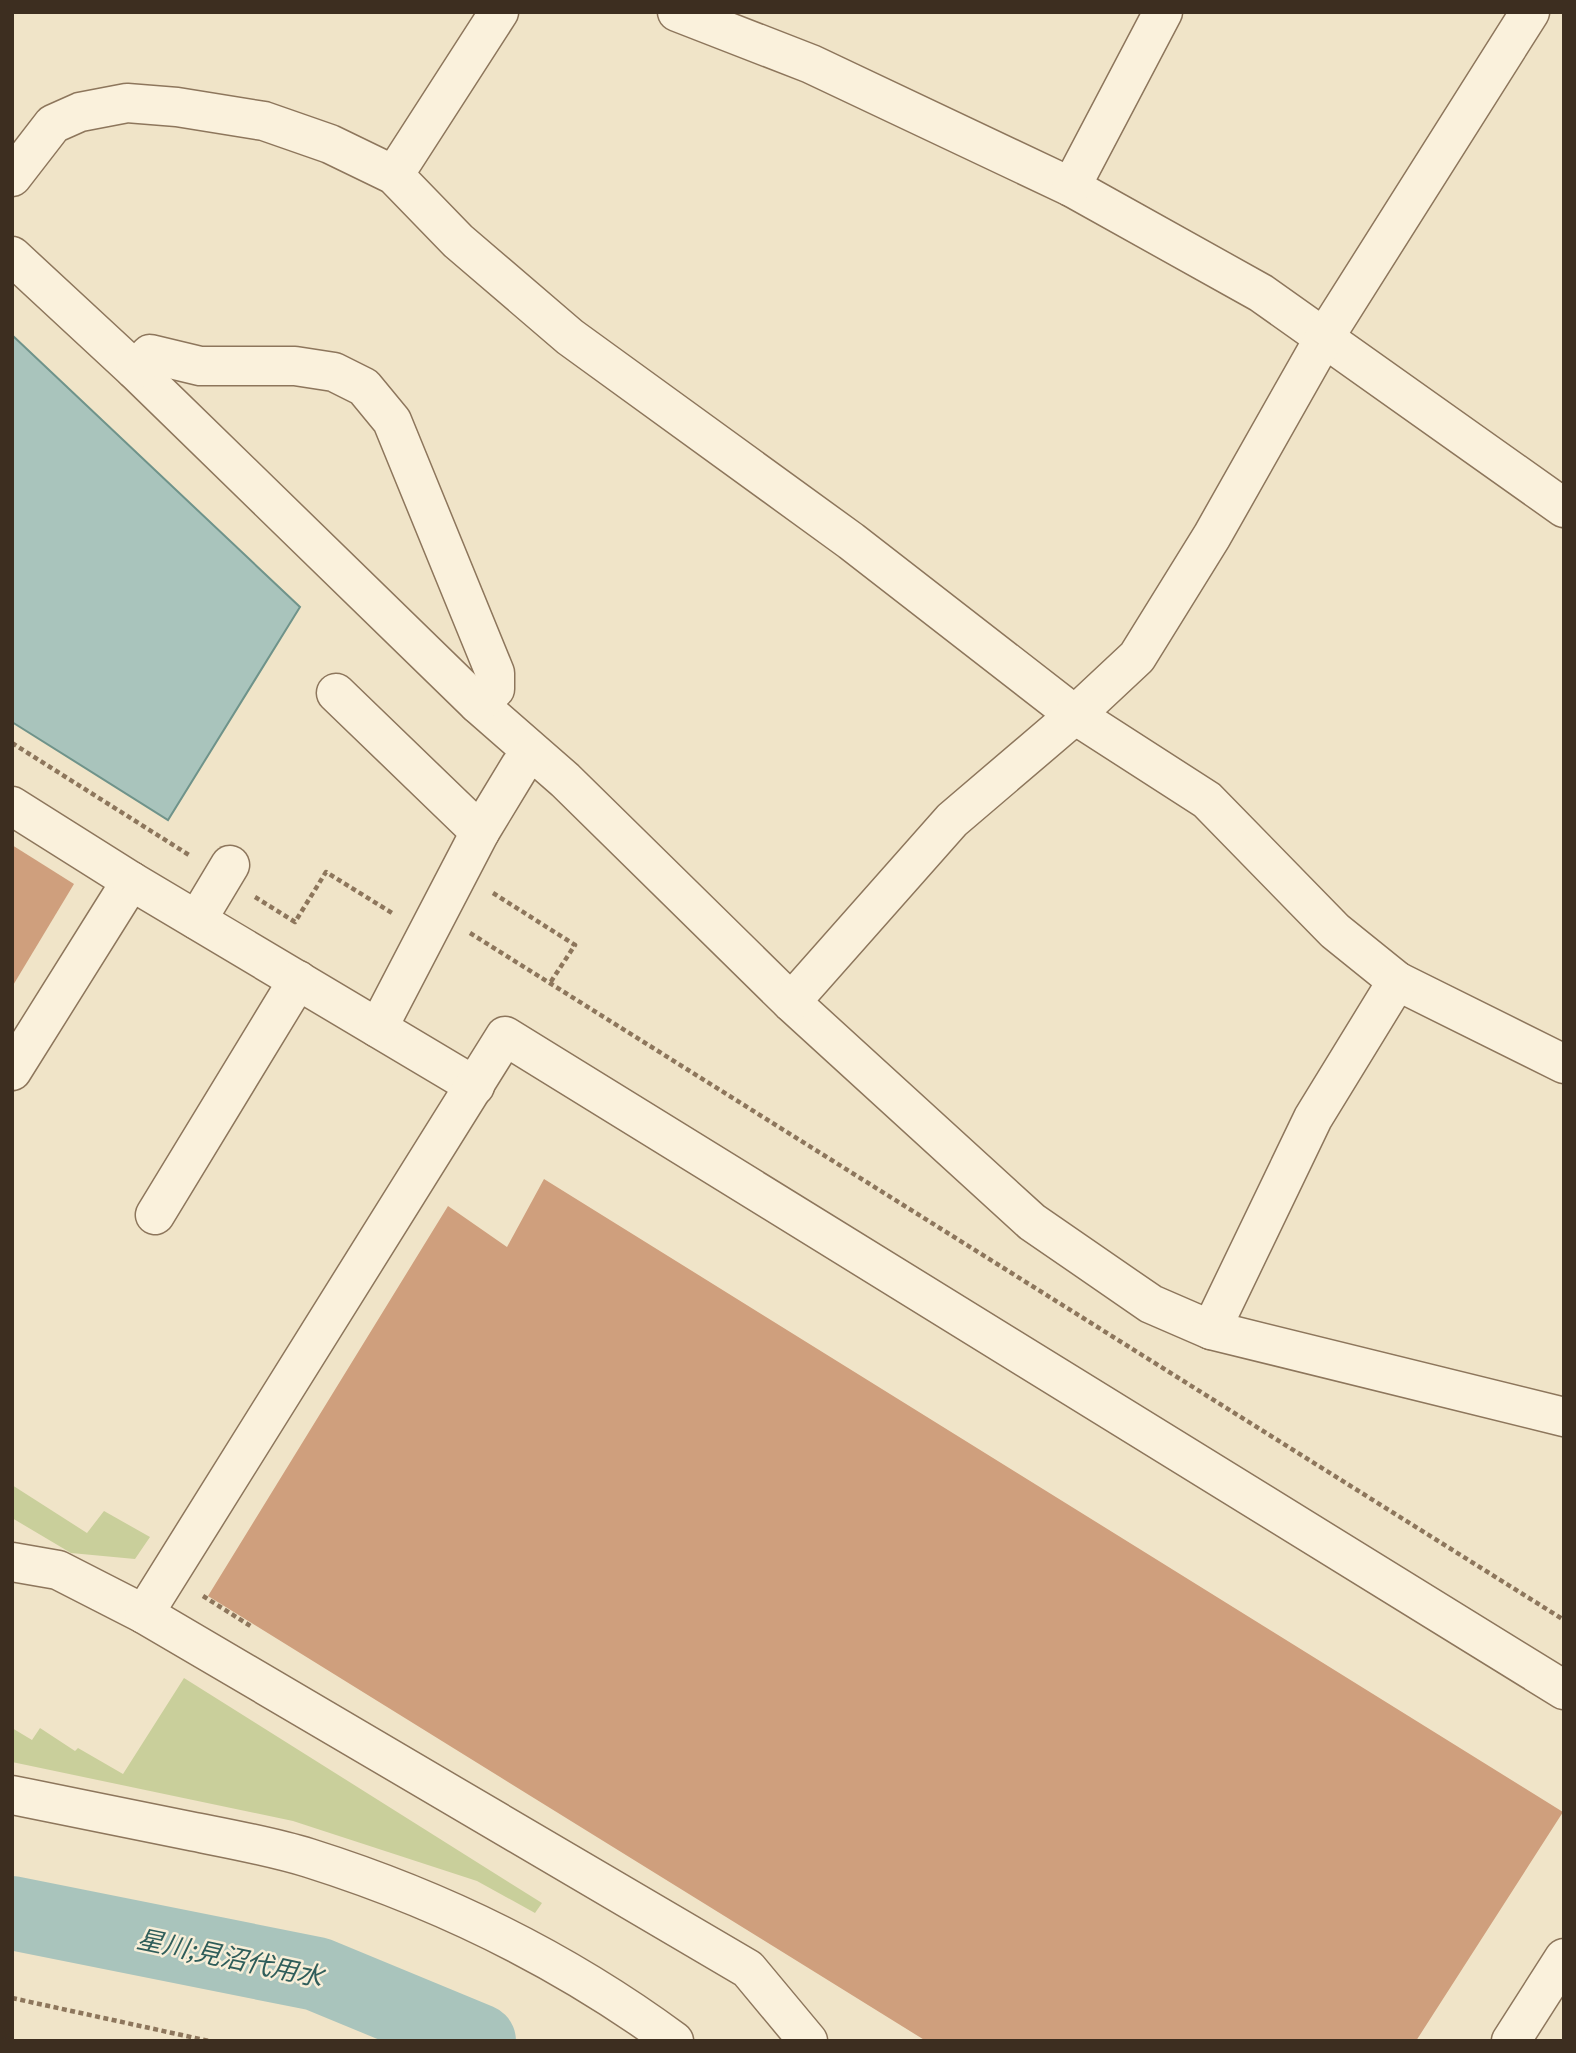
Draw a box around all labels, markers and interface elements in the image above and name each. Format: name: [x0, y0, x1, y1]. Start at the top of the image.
water label: 星川;見沼代用水: [134, 1918, 330, 1994]

